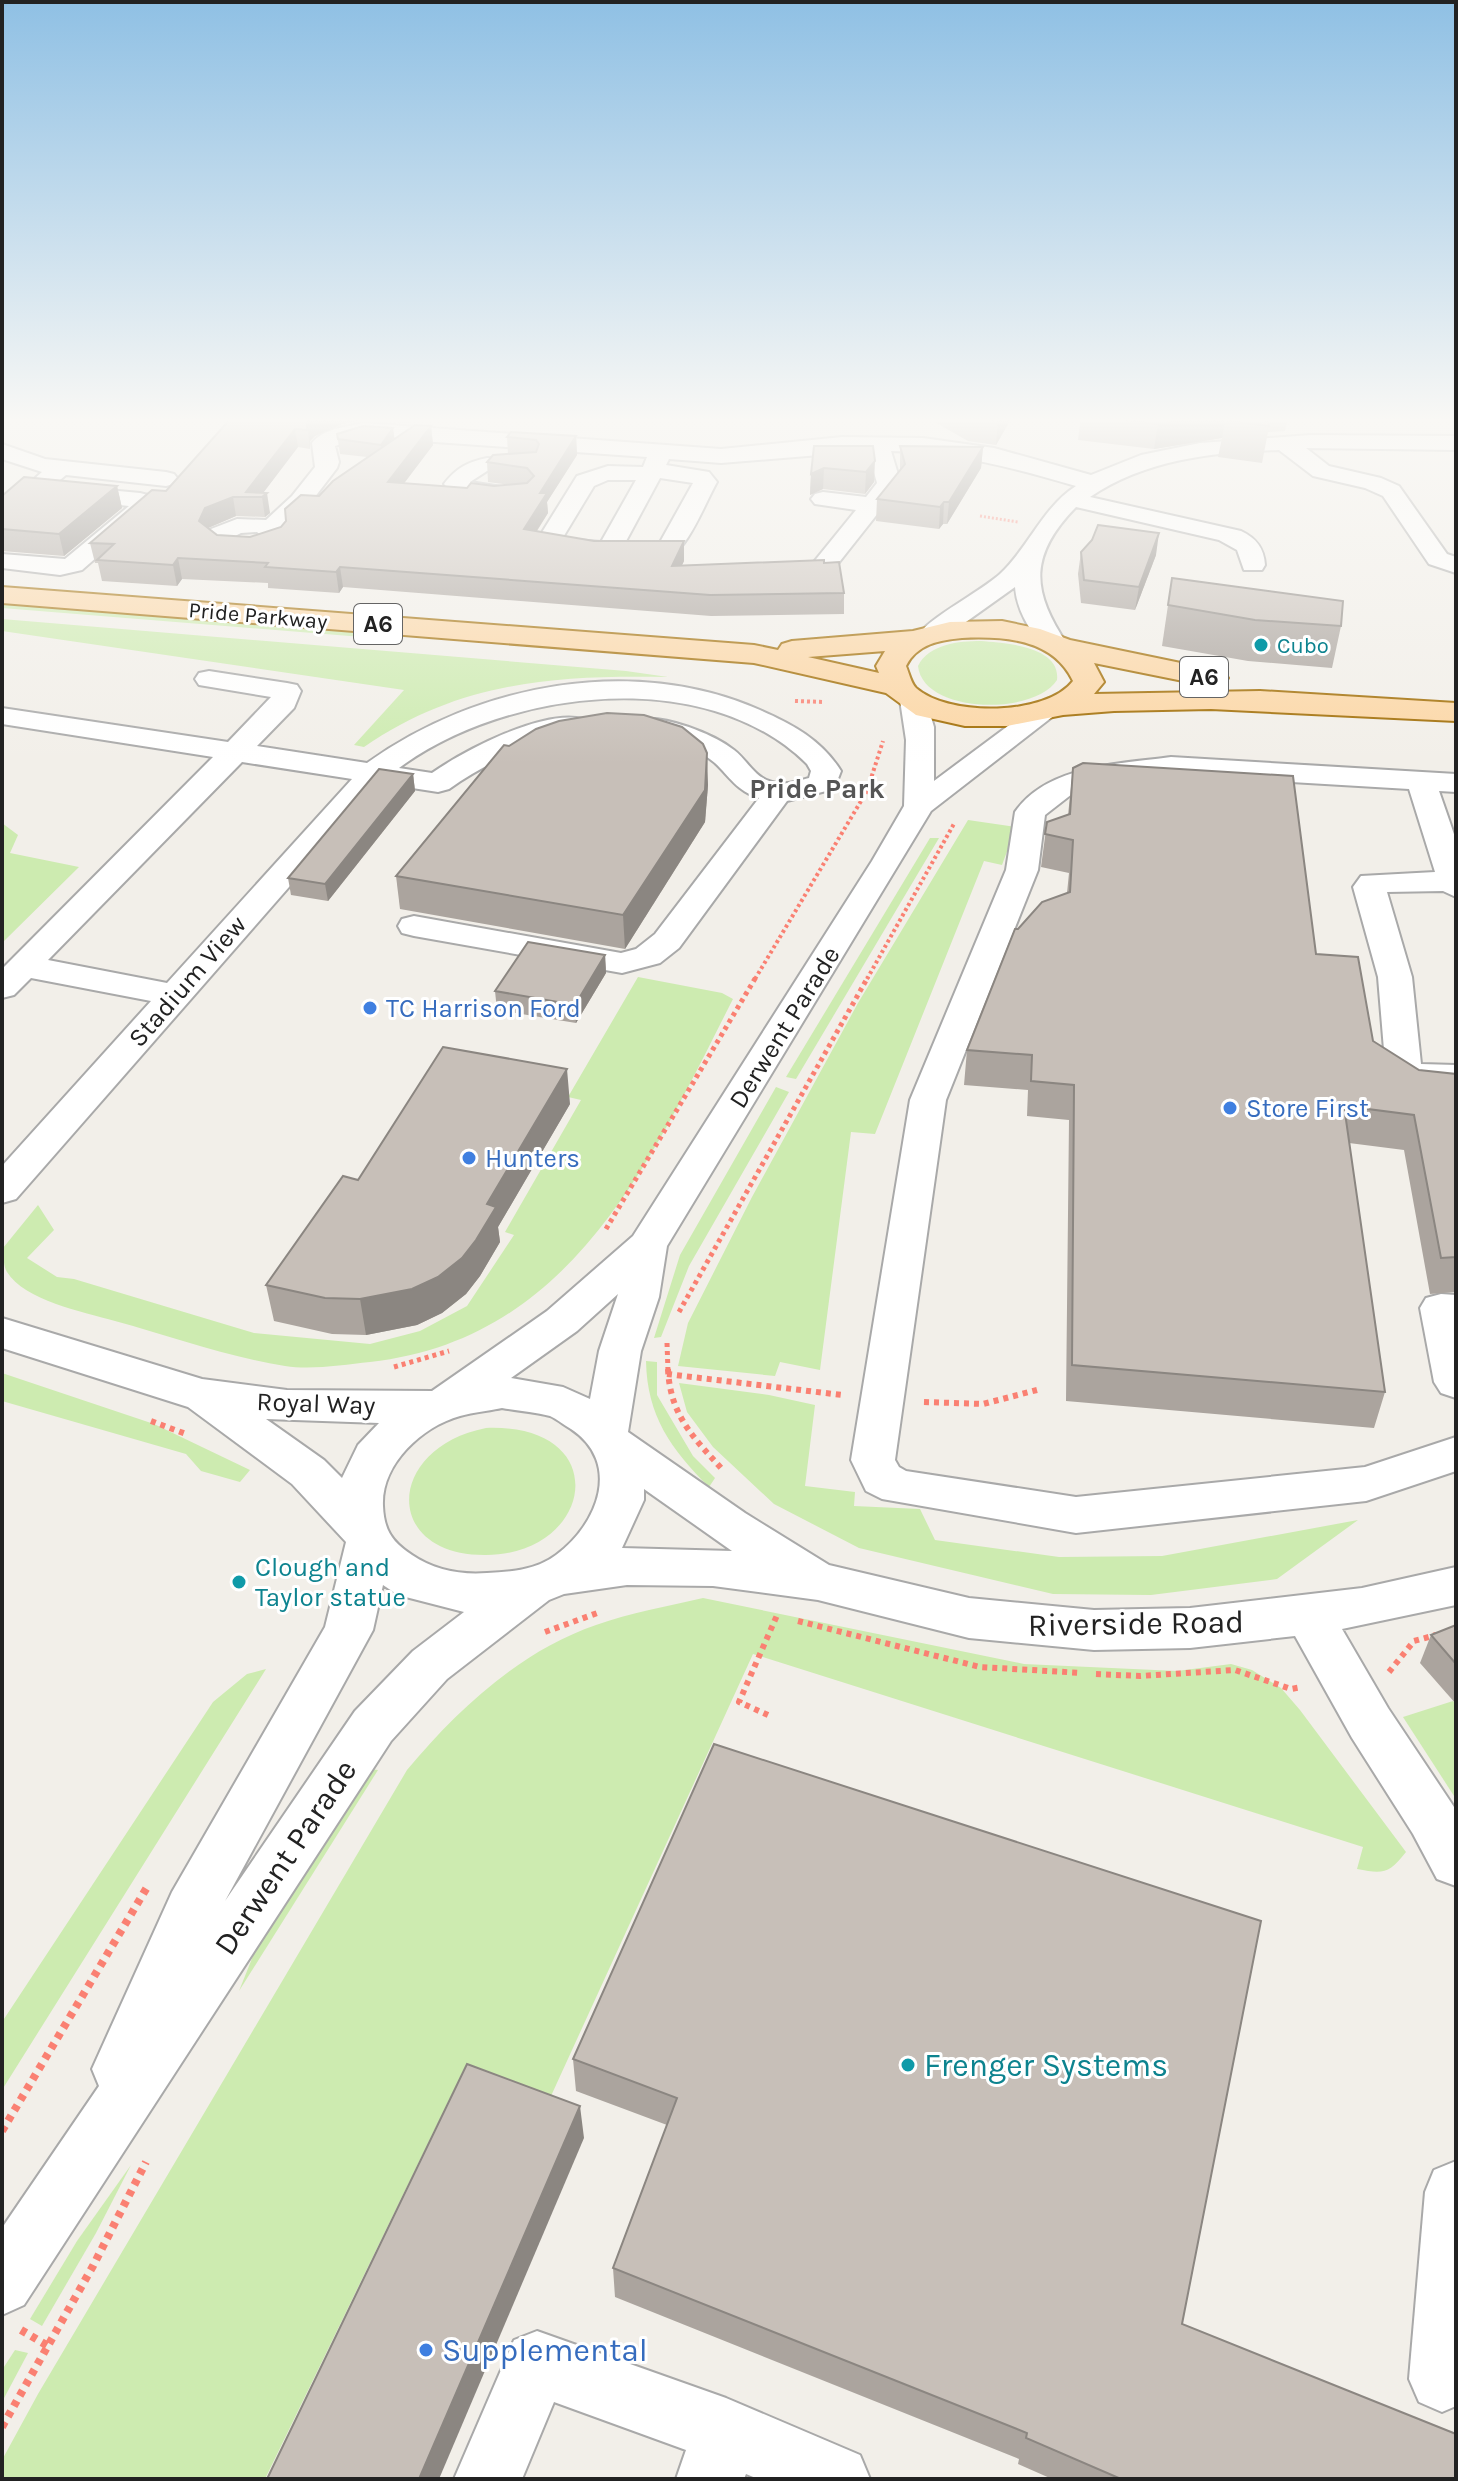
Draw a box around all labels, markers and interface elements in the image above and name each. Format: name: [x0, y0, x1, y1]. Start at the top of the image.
street label: Pride Parkway: [187, 597, 328, 635]
road number: A6: [354, 604, 402, 644]
place label: Cubo: [1277, 633, 1329, 659]
marker: Cubo: [1252, 636, 1270, 654]
road number: A6: [1180, 657, 1228, 697]
district label: Pride Park: [749, 772, 885, 805]
street label: Stadium View: [122, 909, 253, 1053]
street label: Derwent Parade: [722, 941, 847, 1114]
place label: TC Harrison Ford: [386, 993, 581, 1024]
marker: TC Harrison Ford: [361, 999, 379, 1017]
place label: Store First: [1246, 1093, 1369, 1124]
marker: Store First: [1221, 1099, 1239, 1117]
place label: Hunters: [485, 1143, 580, 1174]
marker: Hunters: [460, 1149, 478, 1167]
street label: Royal Way: [256, 1386, 376, 1421]
place label: Clough and Taylor statue: [255, 1552, 406, 1613]
marker: Clough and Taylor statue: [230, 1573, 248, 1591]
street label: Riverside Road: [1028, 1603, 1244, 1644]
street label: Derwent Parade: [206, 1753, 364, 1962]
place label: Frenger Systems: [924, 2047, 1168, 2084]
marker: Frenger Systems: [899, 2056, 917, 2074]
place label: Supplemental: [442, 2332, 648, 2369]
marker: Supplemental: [417, 2341, 435, 2359]

